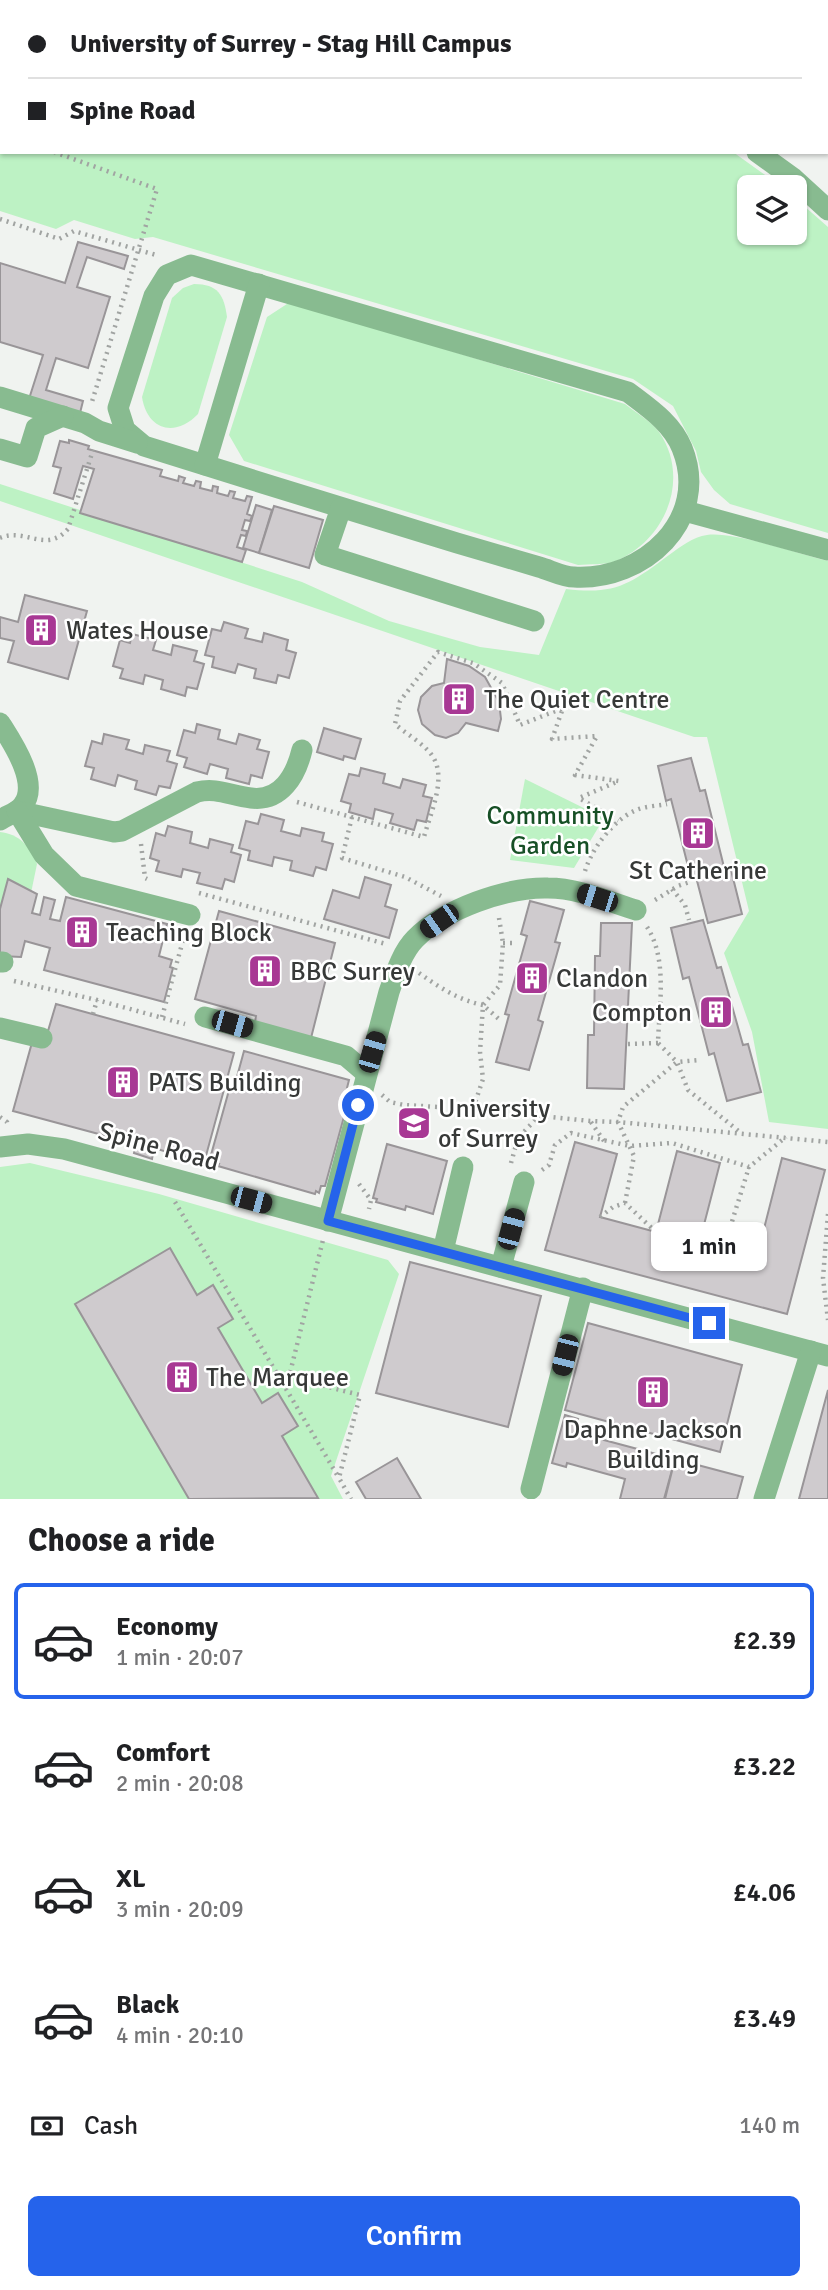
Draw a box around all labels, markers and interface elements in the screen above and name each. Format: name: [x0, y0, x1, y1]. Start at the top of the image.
text: University of Surrey - Stag Hill Campus: [70, 28, 512, 60]
text: Spine Road: [70, 95, 195, 127]
map controls: [737, 175, 807, 245]
button: layers: [737, 175, 807, 245]
building icon: Wates House: [22, 611, 60, 649]
place label: Wates House: [66, 615, 209, 647]
building icon: The Quiet Centre: [440, 680, 478, 718]
place label: The Quiet Centre: [484, 684, 670, 716]
park label: Community Garden: [486, 800, 614, 862]
building icon: St Catherine: [679, 814, 717, 852]
place label: St Catherine: [629, 855, 767, 887]
car: [574, 882, 621, 914]
car: [416, 900, 463, 942]
building icon: Teaching Block: [63, 913, 101, 951]
place label: Teaching Block: [106, 917, 272, 949]
building icon: BBC Surrey: [246, 952, 284, 990]
place label: BBC Surrey: [290, 956, 415, 988]
building icon: Clandon: [513, 959, 551, 997]
place label: Clandon: [556, 963, 648, 995]
building icon: Compton: [697, 993, 735, 1031]
place label: Compton: [592, 997, 692, 1029]
car: [209, 1008, 256, 1040]
car: [357, 1029, 388, 1075]
building icon: PATS Building: [104, 1063, 142, 1101]
place label: PATS Building: [148, 1067, 301, 1099]
route start: [342, 1089, 374, 1121]
place label: University of Surrey: [438, 1093, 550, 1155]
school or university icon: University of Surrey: [395, 1104, 433, 1142]
street label: Spine Road: [95, 1115, 223, 1178]
car: [228, 1184, 275, 1216]
car: [496, 1206, 527, 1252]
callout: 1 min: [651, 1222, 767, 1270]
text: 1 min: [681, 1232, 737, 1261]
route end: [693, 1307, 725, 1339]
car: [550, 1332, 581, 1378]
building icon: The Marquee: [163, 1358, 201, 1396]
place label: The Marquee: [206, 1362, 349, 1394]
building icon: Daphne Jackson Building: [634, 1373, 672, 1411]
place label: Daphne Jackson Building: [563, 1414, 743, 1476]
text: Choose a ride: [28, 1521, 215, 1560]
icon: car: [32, 1610, 95, 1673]
text: Economy: [116, 1611, 218, 1643]
text: £2.39: [733, 1625, 796, 1657]
text: 1 min · 20:07: [116, 1643, 244, 1672]
icon: car: [32, 1736, 95, 1799]
text: Comfort: [116, 1737, 210, 1769]
text: £3.22: [733, 1751, 796, 1783]
text: 2 min · 20:08: [116, 1769, 244, 1798]
icon: car: [32, 1862, 95, 1925]
text: XL: [116, 1863, 146, 1895]
text: £4.06: [733, 1877, 796, 1909]
text: 3 min · 20:09: [116, 1895, 244, 1924]
icon: car: [32, 1988, 95, 2051]
text: Black: [116, 1989, 179, 2021]
text: £3.49: [733, 2003, 796, 2035]
text: 4 min · 20:10: [116, 2021, 244, 2050]
icon: cash: [28, 2107, 66, 2145]
text: Cash: [84, 2110, 138, 2142]
text: 140 m: [739, 2111, 800, 2140]
button: Confirm: [28, 2196, 800, 2276]

